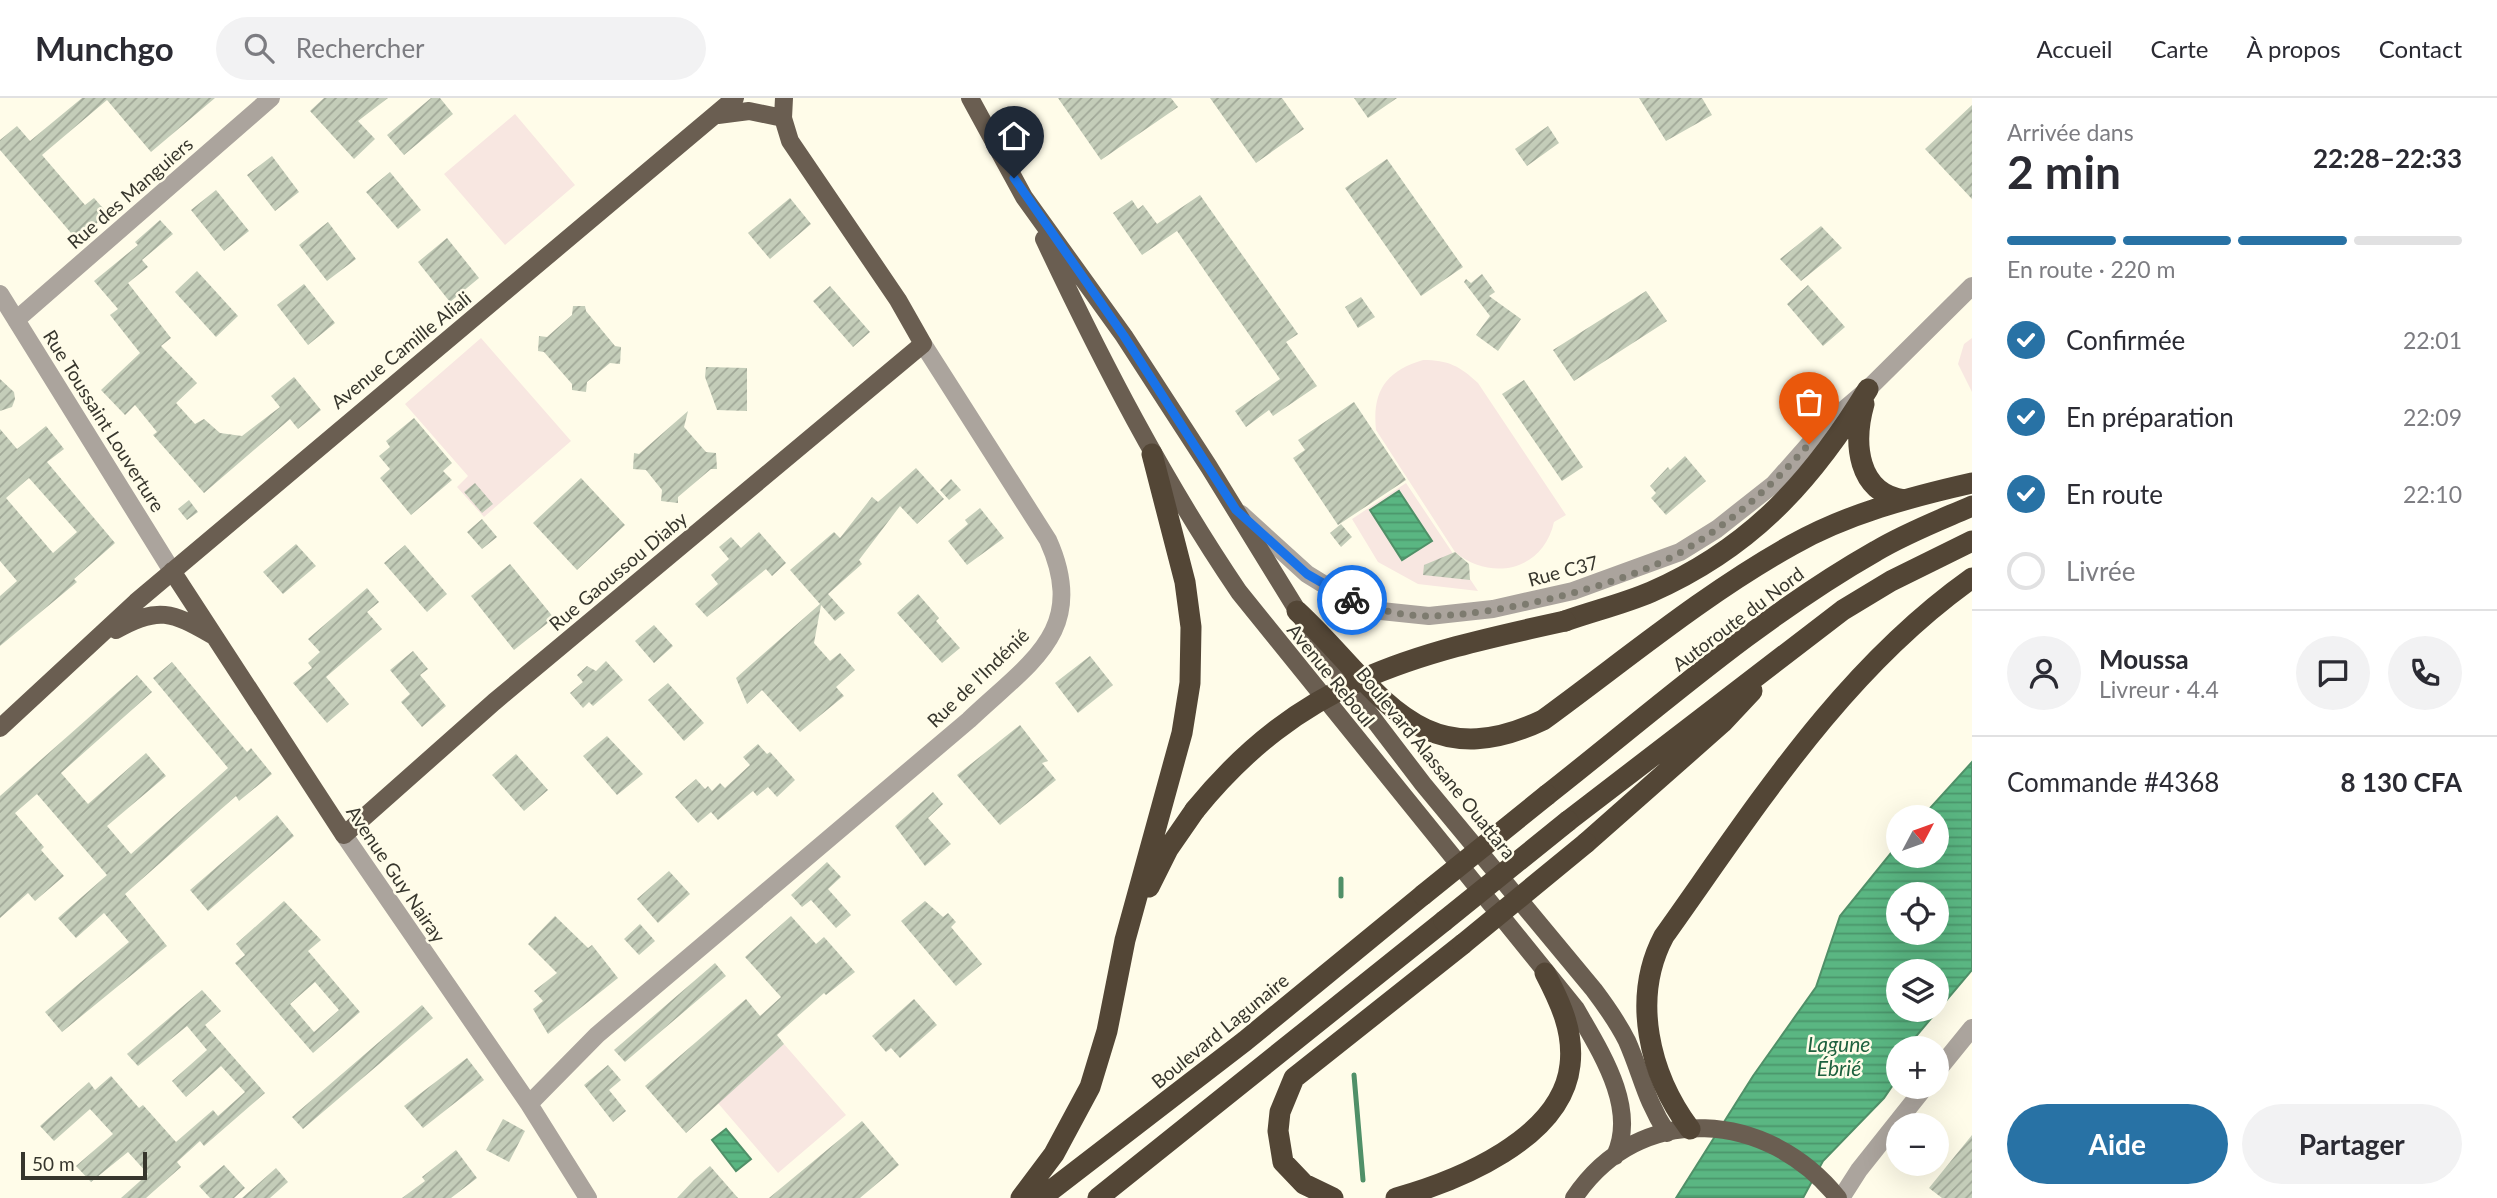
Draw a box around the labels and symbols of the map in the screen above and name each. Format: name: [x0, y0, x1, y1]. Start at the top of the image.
pin: [984, 106, 1044, 178]
street label: Rue des Manguiers: [62, 132, 197, 253]
street label: Avenue Camille Aliali: [326, 286, 475, 413]
street label: Rue Toussaint Louverture: [39, 326, 170, 516]
pin: [1779, 372, 1839, 444]
street label: Rue Gaoussou Diaby: [544, 506, 691, 635]
street label: Rue C37: [1525, 550, 1600, 591]
street label: Autoroute du Nord: [1667, 562, 1808, 676]
courier: [1317, 565, 1387, 635]
street label: Avenue Reboul: [1283, 619, 1380, 731]
street label: Rue de l'Indénié: [922, 623, 1033, 732]
street label: Boulevard Alassane Ouattara: [1352, 662, 1521, 863]
street label: Avenue Guy Nairay: [342, 801, 451, 947]
north arrow: [1886, 805, 1950, 868]
street label: Boulevard Lagunaire: [1146, 968, 1293, 1093]
water label: Lagune Ébrié: [1808, 1031, 1870, 1080]
scale bar: [21, 1149, 147, 1181]

